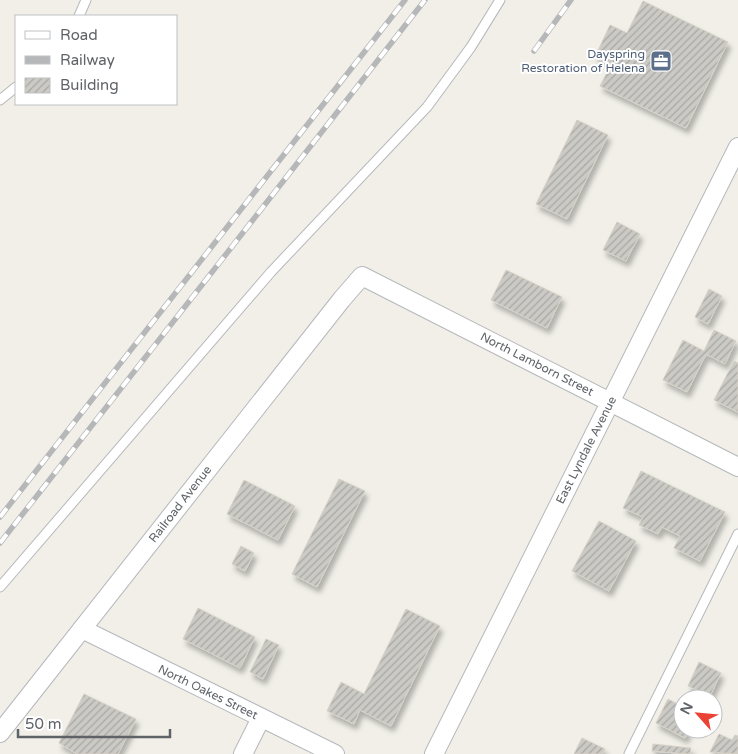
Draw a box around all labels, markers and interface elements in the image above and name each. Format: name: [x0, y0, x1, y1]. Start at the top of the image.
legend: [15, 15, 178, 105]
text: Road: [60, 26, 98, 44]
place label: Dayspring Restoration of Helena: [521, 47, 645, 75]
office icon: Dayspring Restoration of Helena: [649, 49, 673, 73]
text: Railway: [60, 51, 115, 69]
text: Building: [60, 76, 119, 94]
street label: North Lamborn Street: [478, 329, 596, 399]
street label: East Lyndale Avenue: [553, 394, 619, 506]
street label: Railroad Avenue: [146, 463, 214, 545]
street label: North Oakes Street: [156, 662, 260, 722]
north arrow: [673, 689, 723, 739]
text: N: [677, 699, 697, 717]
scale bar: [18, 706, 170, 738]
text: 50 m: [25, 715, 62, 733]

